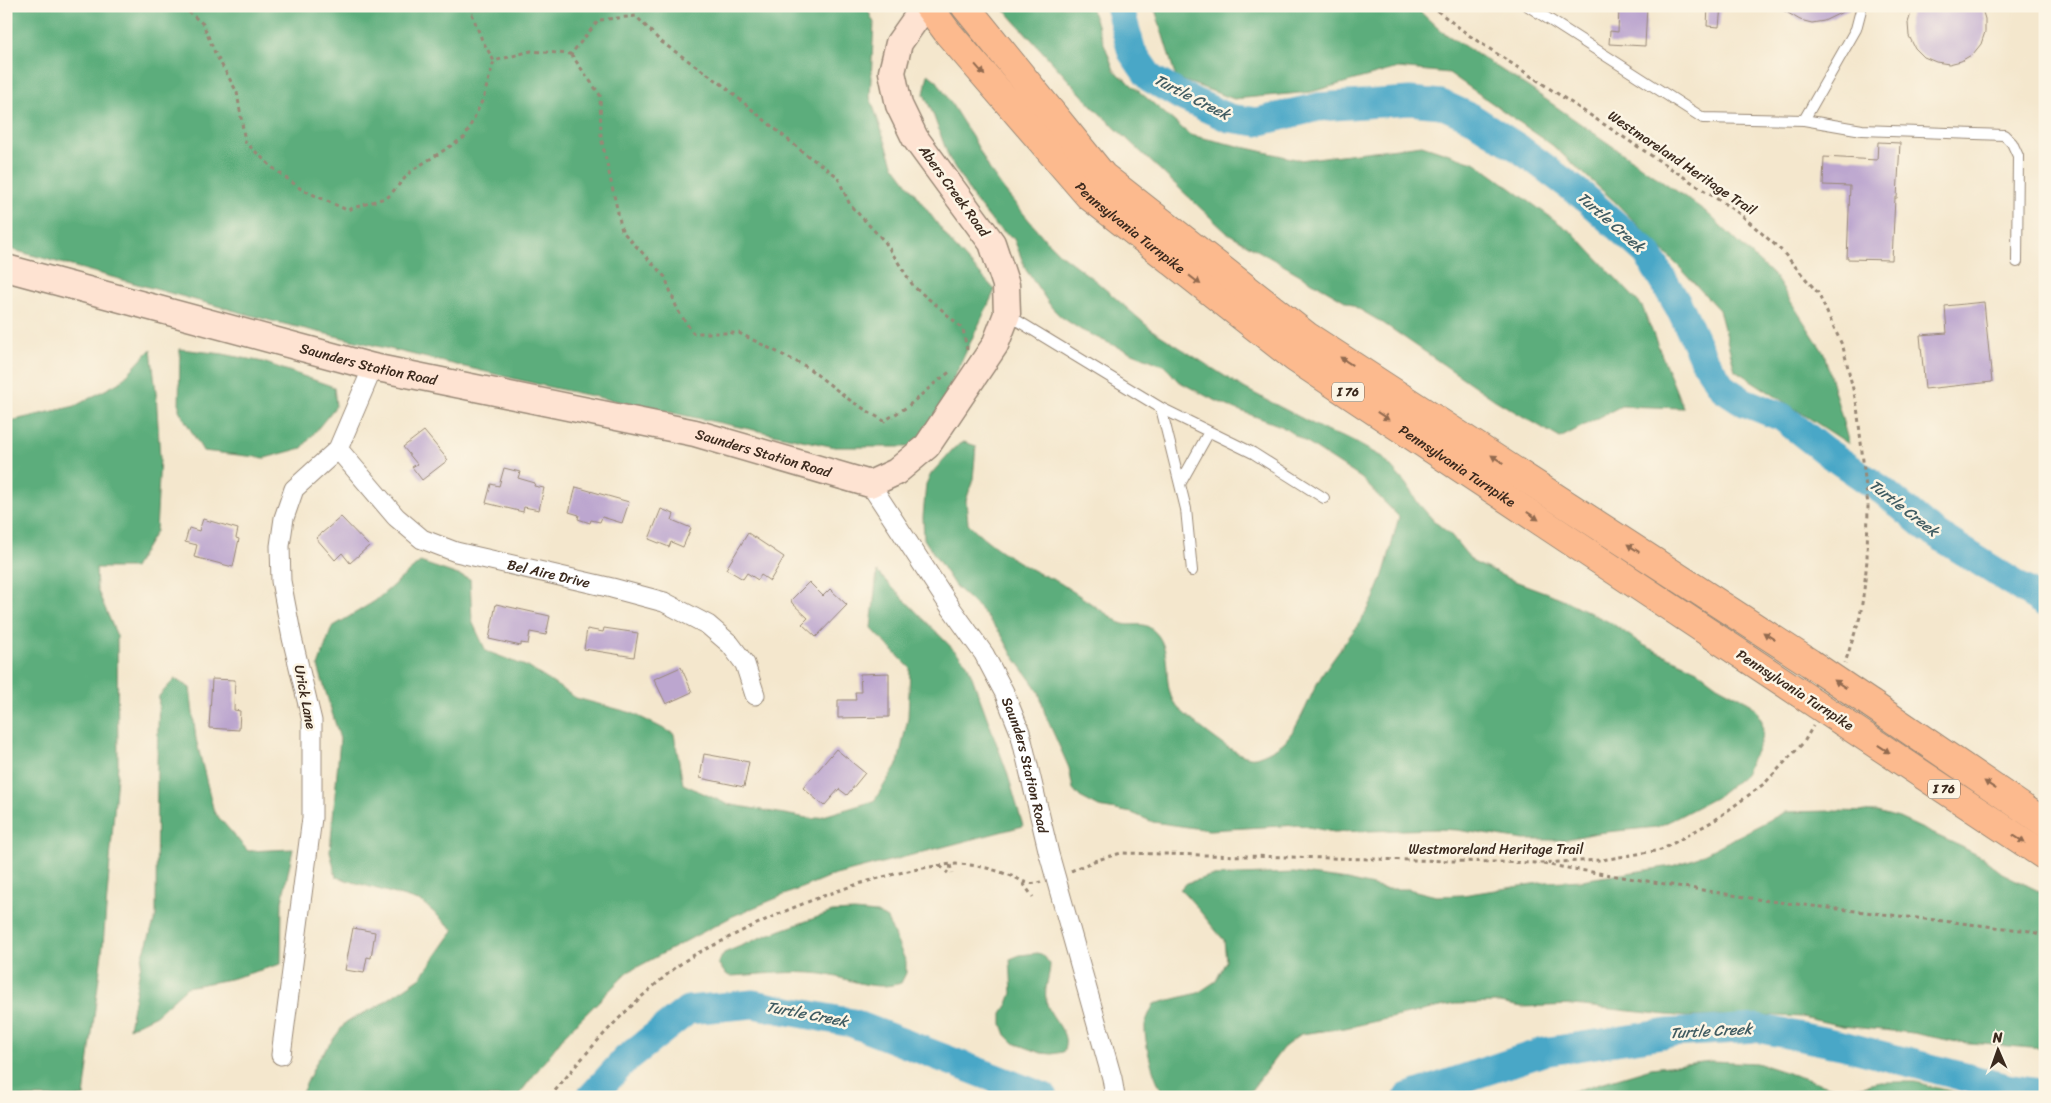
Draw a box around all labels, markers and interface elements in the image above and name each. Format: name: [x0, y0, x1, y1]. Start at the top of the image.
one-way arrow: [974, 63, 985, 76]
water label: Turtle Creek: [1150, 67, 1236, 128]
street label: Westmoreland Heritage Trail: [1602, 104, 1762, 223]
street label: Abers Creek Road: [911, 139, 997, 244]
street label: Pennsylvania Turnpike: [1069, 175, 1191, 280]
water label: Turtle Creek: [1572, 185, 1652, 260]
one-way arrow: [1188, 274, 1201, 285]
street label: Saunders Station Road: [297, 335, 441, 393]
one-way arrow: [1339, 356, 1352, 366]
road number: I 76: [1332, 382, 1364, 402]
one-way arrow: [1377, 411, 1390, 421]
street label: Pennsylvania Turnpike: [1394, 418, 1521, 514]
street label: Saunders Station Road: [692, 421, 836, 485]
one-way arrow: [1490, 454, 1503, 464]
water label: Turtle Creek: [1864, 472, 1946, 545]
one-way arrow: [1527, 511, 1540, 521]
one-way arrow: [1626, 543, 1639, 553]
street label: Bel Aire Drive: [505, 552, 593, 595]
one-way arrow: [1762, 632, 1776, 641]
street label: Pennsylvania Turnpike: [1731, 642, 1859, 738]
street label: Urick Lane: [287, 663, 323, 731]
one-way arrow: [1833, 679, 1847, 689]
street label: Saunders Station Road: [995, 693, 1056, 837]
one-way arrow: [1877, 744, 1891, 754]
road number: I 76: [1928, 780, 1960, 799]
one-way arrow: [1983, 781, 1997, 790]
one-way arrow: [2012, 834, 2026, 844]
street label: Westmoreland Heritage Trail: [1409, 837, 1584, 862]
water label: Turtle Creek: [764, 993, 852, 1035]
water label: Turtle Creek: [1669, 1016, 1755, 1046]
text: N: [1991, 1025, 2003, 1050]
north arrow: [1974, 1026, 2024, 1076]

